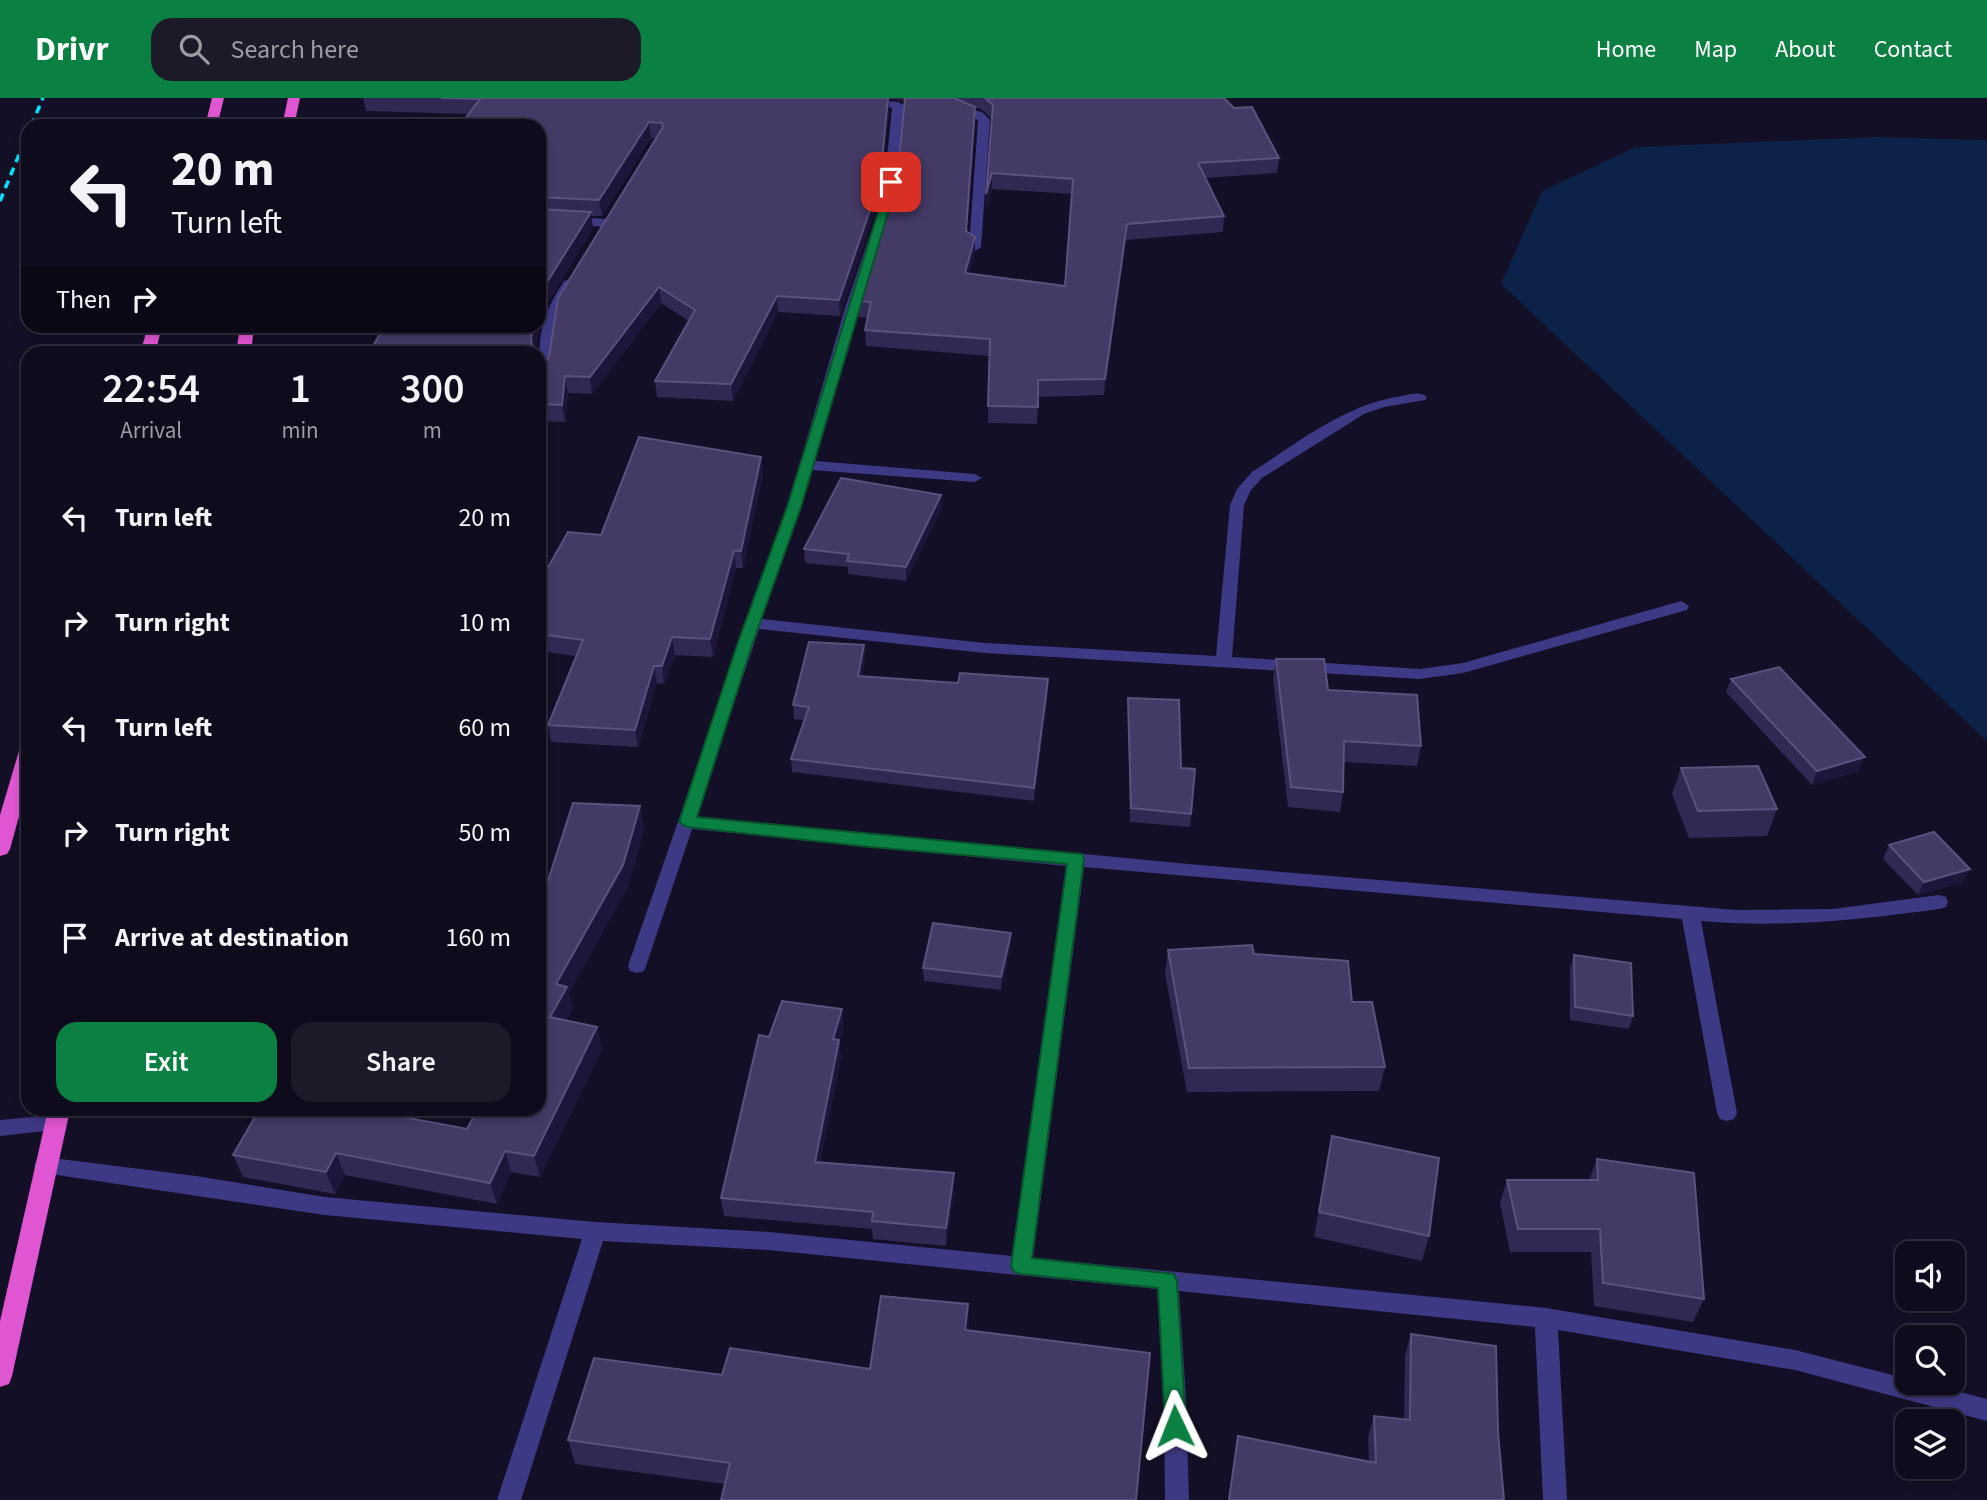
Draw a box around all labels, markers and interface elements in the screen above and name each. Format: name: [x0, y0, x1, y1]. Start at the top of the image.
search box: [151, 18, 641, 81]
text: Drivr: [35, 26, 109, 73]
icon: search: [175, 30, 213, 68]
text: Search here: [231, 31, 359, 68]
text: Home: [1596, 32, 1656, 67]
text: Map: [1694, 32, 1737, 67]
text: About: [1775, 32, 1836, 67]
text: Contact: [1874, 32, 1952, 67]
text: 20 m: [171, 135, 275, 205]
icon: left: [56, 147, 147, 238]
pin: [861, 152, 921, 212]
icon: arrive: [872, 163, 910, 201]
text: Turn left: [171, 200, 282, 246]
icon: right: [125, 280, 163, 318]
text: Then: [56, 281, 111, 318]
text: 22:54: [102, 359, 200, 419]
text: 1: [289, 359, 311, 419]
text: 300: [400, 359, 465, 419]
text: Arrival: [120, 414, 182, 447]
text: min: [281, 414, 319, 447]
text: m: [423, 414, 442, 447]
icon: left: [56, 499, 94, 537]
text: Turn left: [115, 499, 212, 536]
text: 20 m: [458, 499, 511, 536]
icon: right: [56, 604, 94, 642]
text: Turn right: [115, 604, 230, 641]
text: 10 m: [458, 604, 511, 641]
icon: left: [56, 709, 94, 747]
text: Turn left: [115, 709, 212, 746]
text: 60 m: [458, 709, 511, 746]
icon: right: [56, 814, 94, 852]
text: Turn right: [115, 814, 230, 851]
text: 50 m: [458, 814, 511, 851]
icon: arrive: [56, 919, 94, 957]
text: Arrive at destination: [115, 919, 349, 956]
text: 160 m: [445, 919, 511, 956]
button: Exit: [56, 1022, 277, 1102]
button: Share: [291, 1022, 511, 1102]
map controls: [1895, 1241, 1965, 1479]
button: sound: [1895, 1241, 1965, 1311]
button: search: [1895, 1325, 1965, 1395]
position arrow: [1138, 1389, 1212, 1463]
button: layers: [1895, 1409, 1965, 1479]

